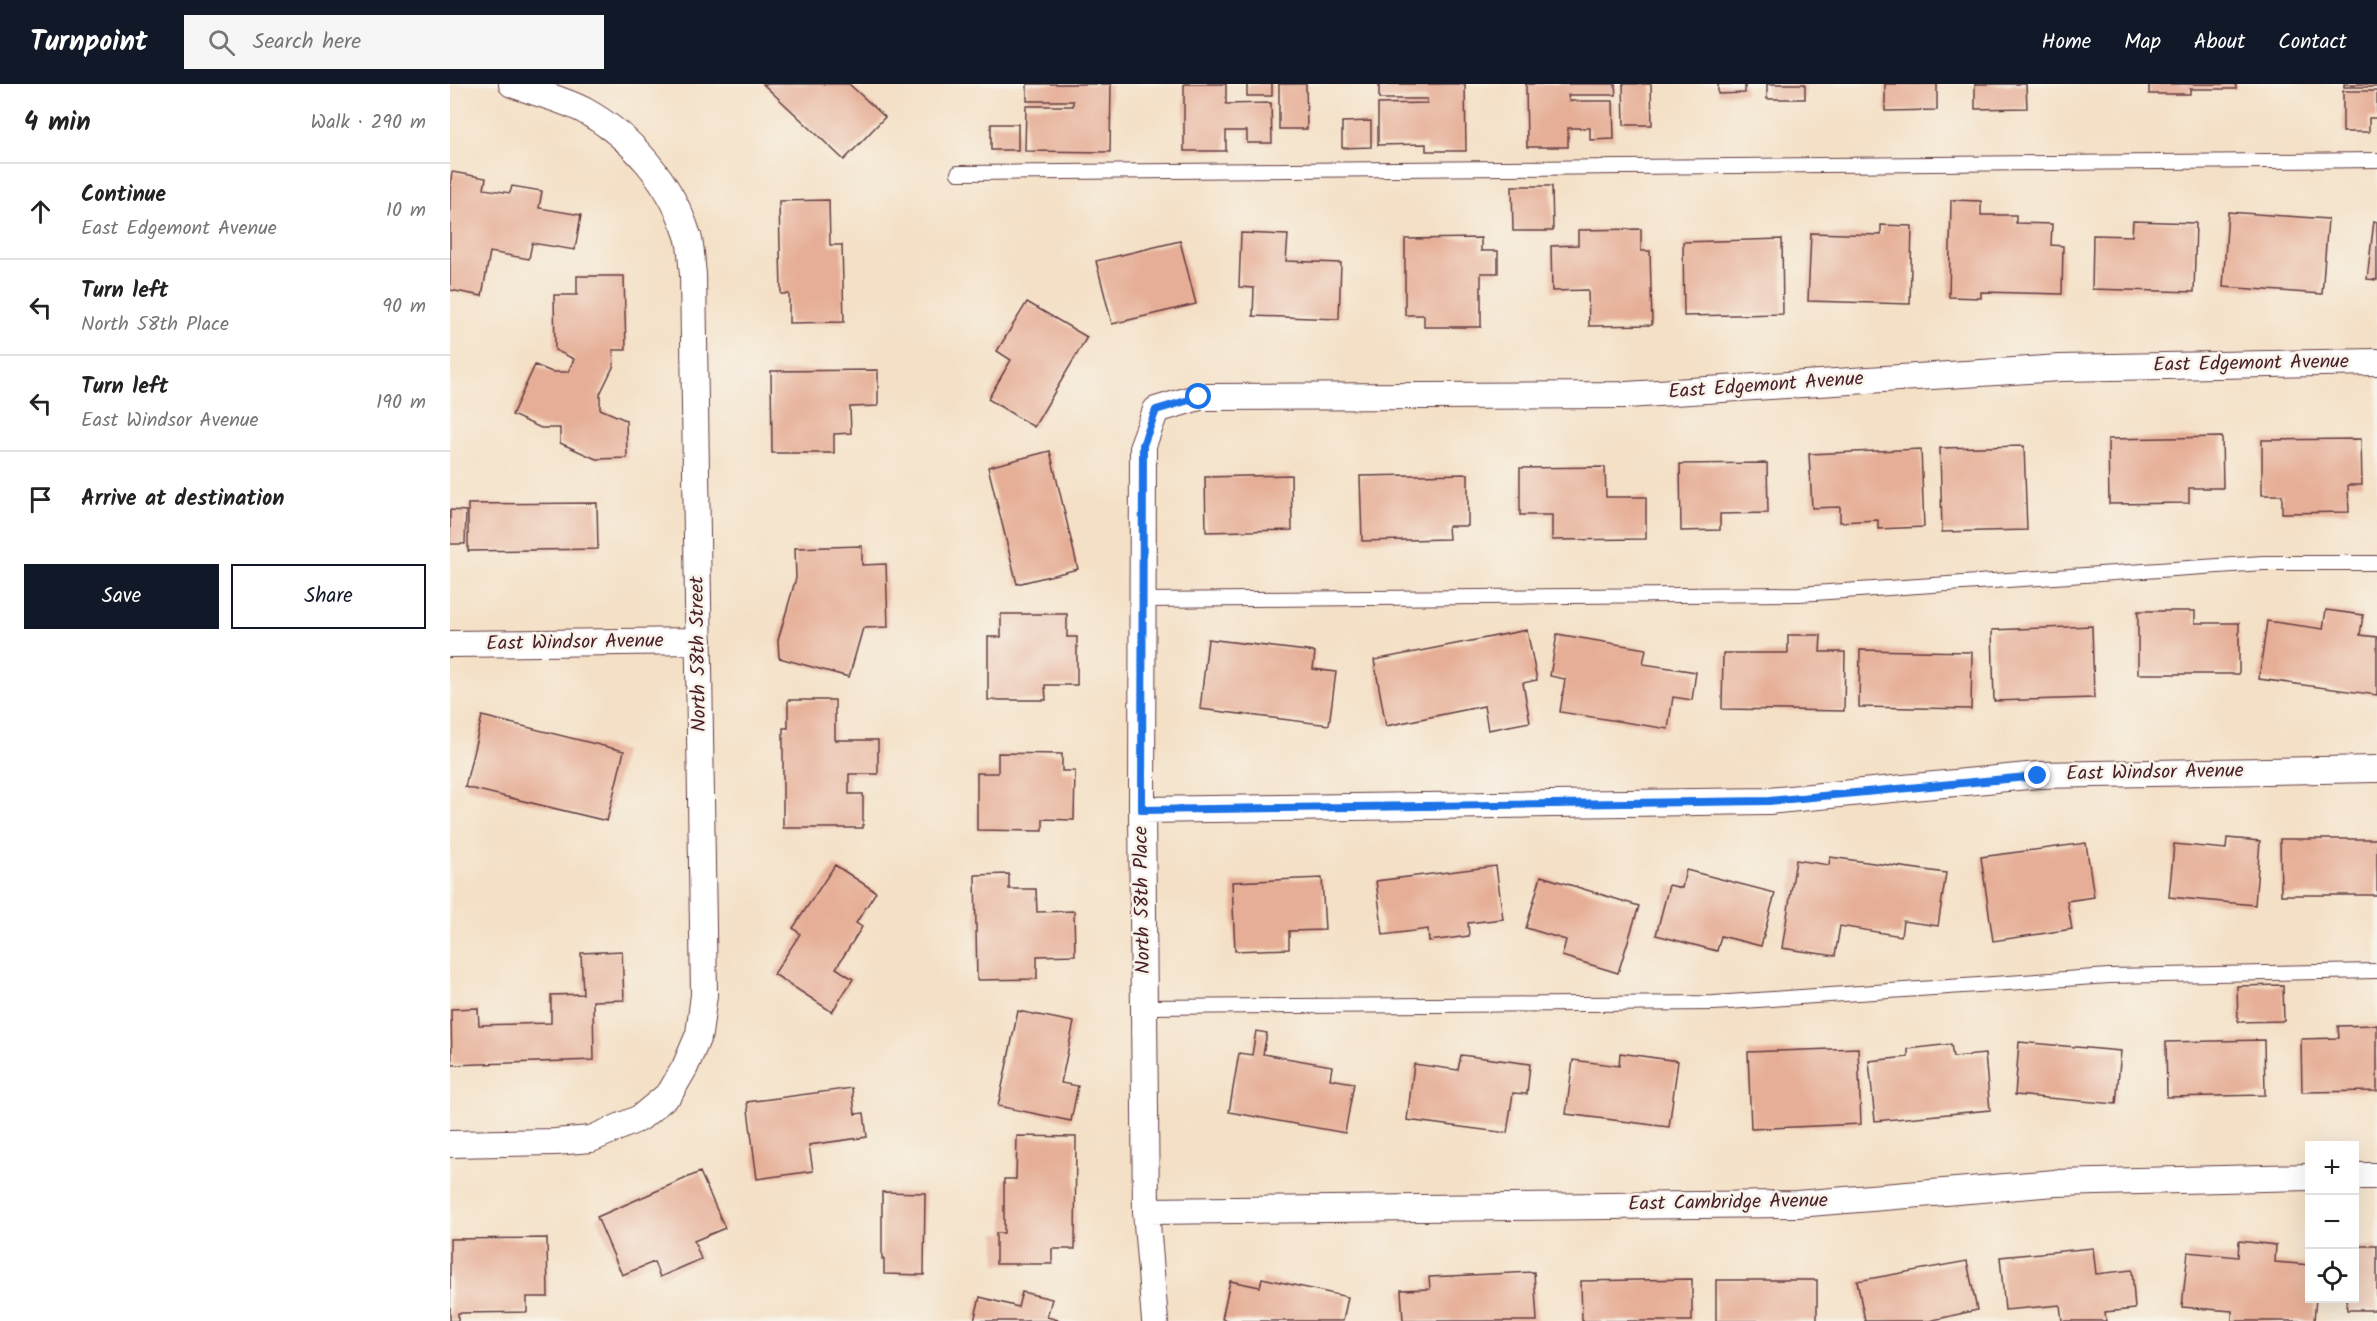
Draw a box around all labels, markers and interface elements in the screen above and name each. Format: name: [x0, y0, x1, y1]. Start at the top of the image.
search box: [184, 15, 604, 69]
text: Turnpoint: [30, 20, 148, 65]
text: Search here: [253, 25, 361, 60]
icon: search: [205, 26, 238, 59]
text: Home: [2042, 26, 2091, 59]
text: Map: [2124, 26, 2161, 59]
text: About: [2194, 26, 2245, 59]
text: Contact: [2278, 26, 2347, 59]
text: 4 min: [24, 102, 91, 144]
text: Walk · 290 m: [311, 107, 426, 139]
text: Continue: [81, 178, 166, 213]
icon: ahead: [24, 195, 57, 228]
text: 10 m: [386, 195, 426, 227]
text: East Edgemont Avenue: [81, 213, 277, 245]
text: Turn left: [81, 274, 168, 309]
icon: left: [24, 291, 57, 324]
text: 90 m: [382, 291, 426, 323]
text: North 58th Place: [81, 309, 229, 341]
street label: East Edgemont Avenue: [2153, 346, 2349, 382]
street label: East Edgemont Avenue: [1667, 363, 1865, 409]
text: Turn left: [81, 370, 168, 405]
route start: [1185, 383, 1211, 409]
icon: left: [24, 387, 57, 420]
text: 190 m: [376, 387, 426, 419]
text: East Windsor Avenue: [81, 405, 259, 437]
text: Arrive at destination: [81, 482, 284, 517]
icon: arrive: [24, 483, 57, 516]
button: Save: [24, 564, 219, 629]
button: Share: [231, 564, 426, 629]
street label: North 58th Street: [682, 576, 716, 732]
street label: East Windsor Avenue: [486, 625, 664, 661]
street label: East Windsor Avenue: [2066, 755, 2244, 791]
route end: [2024, 762, 2050, 788]
street label: North 58th Place: [1126, 826, 1160, 974]
map controls: [2305, 1141, 2359, 1303]
button: +: [2305, 1141, 2359, 1195]
street label: East Cambridge Avenue: [1628, 1185, 1828, 1221]
button: −: [2305, 1195, 2359, 1249]
button: locate: [2305, 1249, 2359, 1303]

